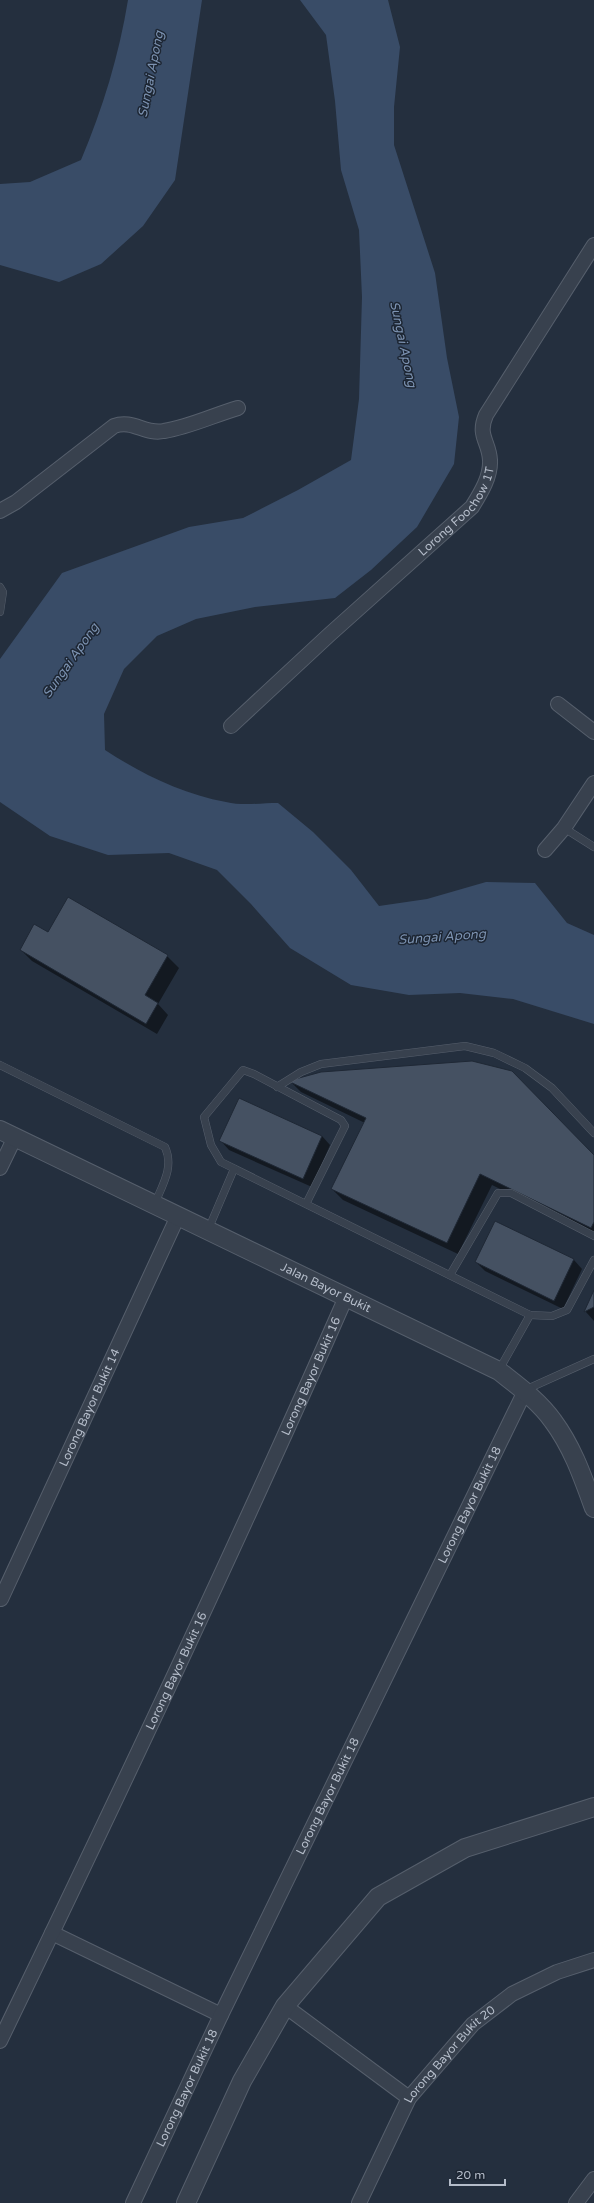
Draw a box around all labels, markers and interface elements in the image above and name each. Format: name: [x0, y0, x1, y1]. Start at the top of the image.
water label: Sungai Apong: [135, 29, 167, 119]
water label: Sungai Apong: [386, 300, 420, 390]
street label: Lorong Foochow 1T: [416, 465, 497, 559]
water label: Sungai Apong: [39, 619, 103, 701]
water label: Sungai Apong: [398, 926, 487, 948]
street label: Jalan Bayor Bukit: [279, 1260, 374, 1315]
street label: Lorong Bayor Bukit 16: [278, 1315, 343, 1438]
street label: Lorong Bayor Bukit 14: [56, 1346, 123, 1469]
street label: Lorong Bayor Bukit 18: [435, 1444, 504, 1566]
street label: Lorong Bayor Bukit 16: [143, 1610, 210, 1732]
street label: Lorong Bayor Bukit 18: [293, 1735, 362, 1857]
street label: Lorong Bayor Bukit 20: [401, 2002, 498, 2105]
street label: Lorong Bayor Bukit 18: [153, 2027, 220, 2149]
scale bar: [450, 2161, 505, 2187]
text: 20 m: [456, 2168, 485, 2182]

